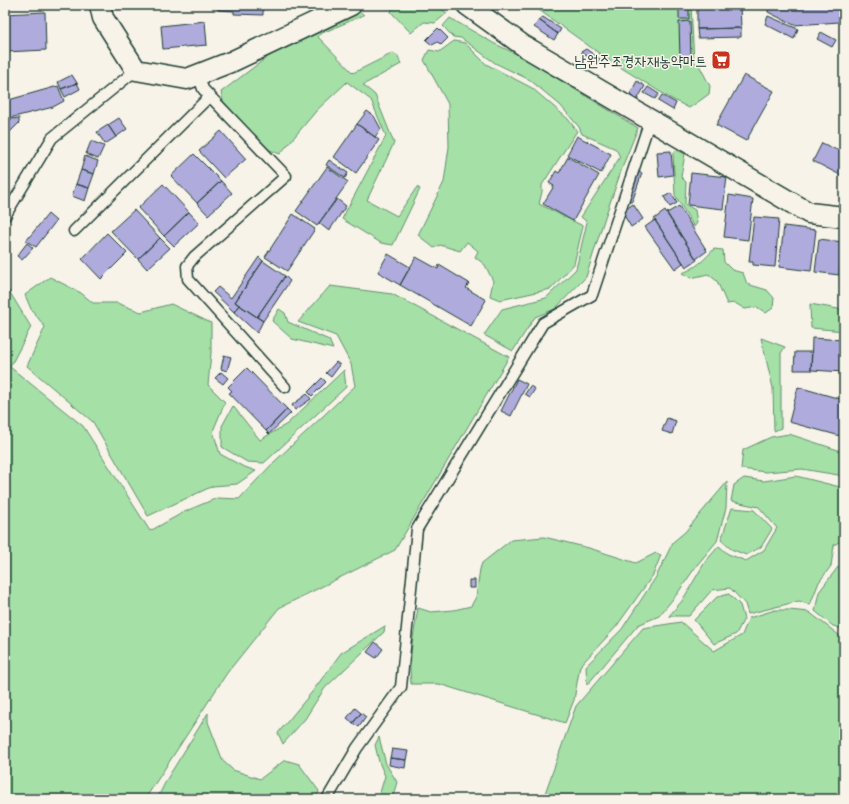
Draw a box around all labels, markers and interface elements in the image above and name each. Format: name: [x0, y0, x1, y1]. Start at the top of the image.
supermarket icon: 남원주조경자재농약마트: [710, 49, 732, 71]
place label: 남원주조경자재농약마트: [574, 50, 707, 71]

